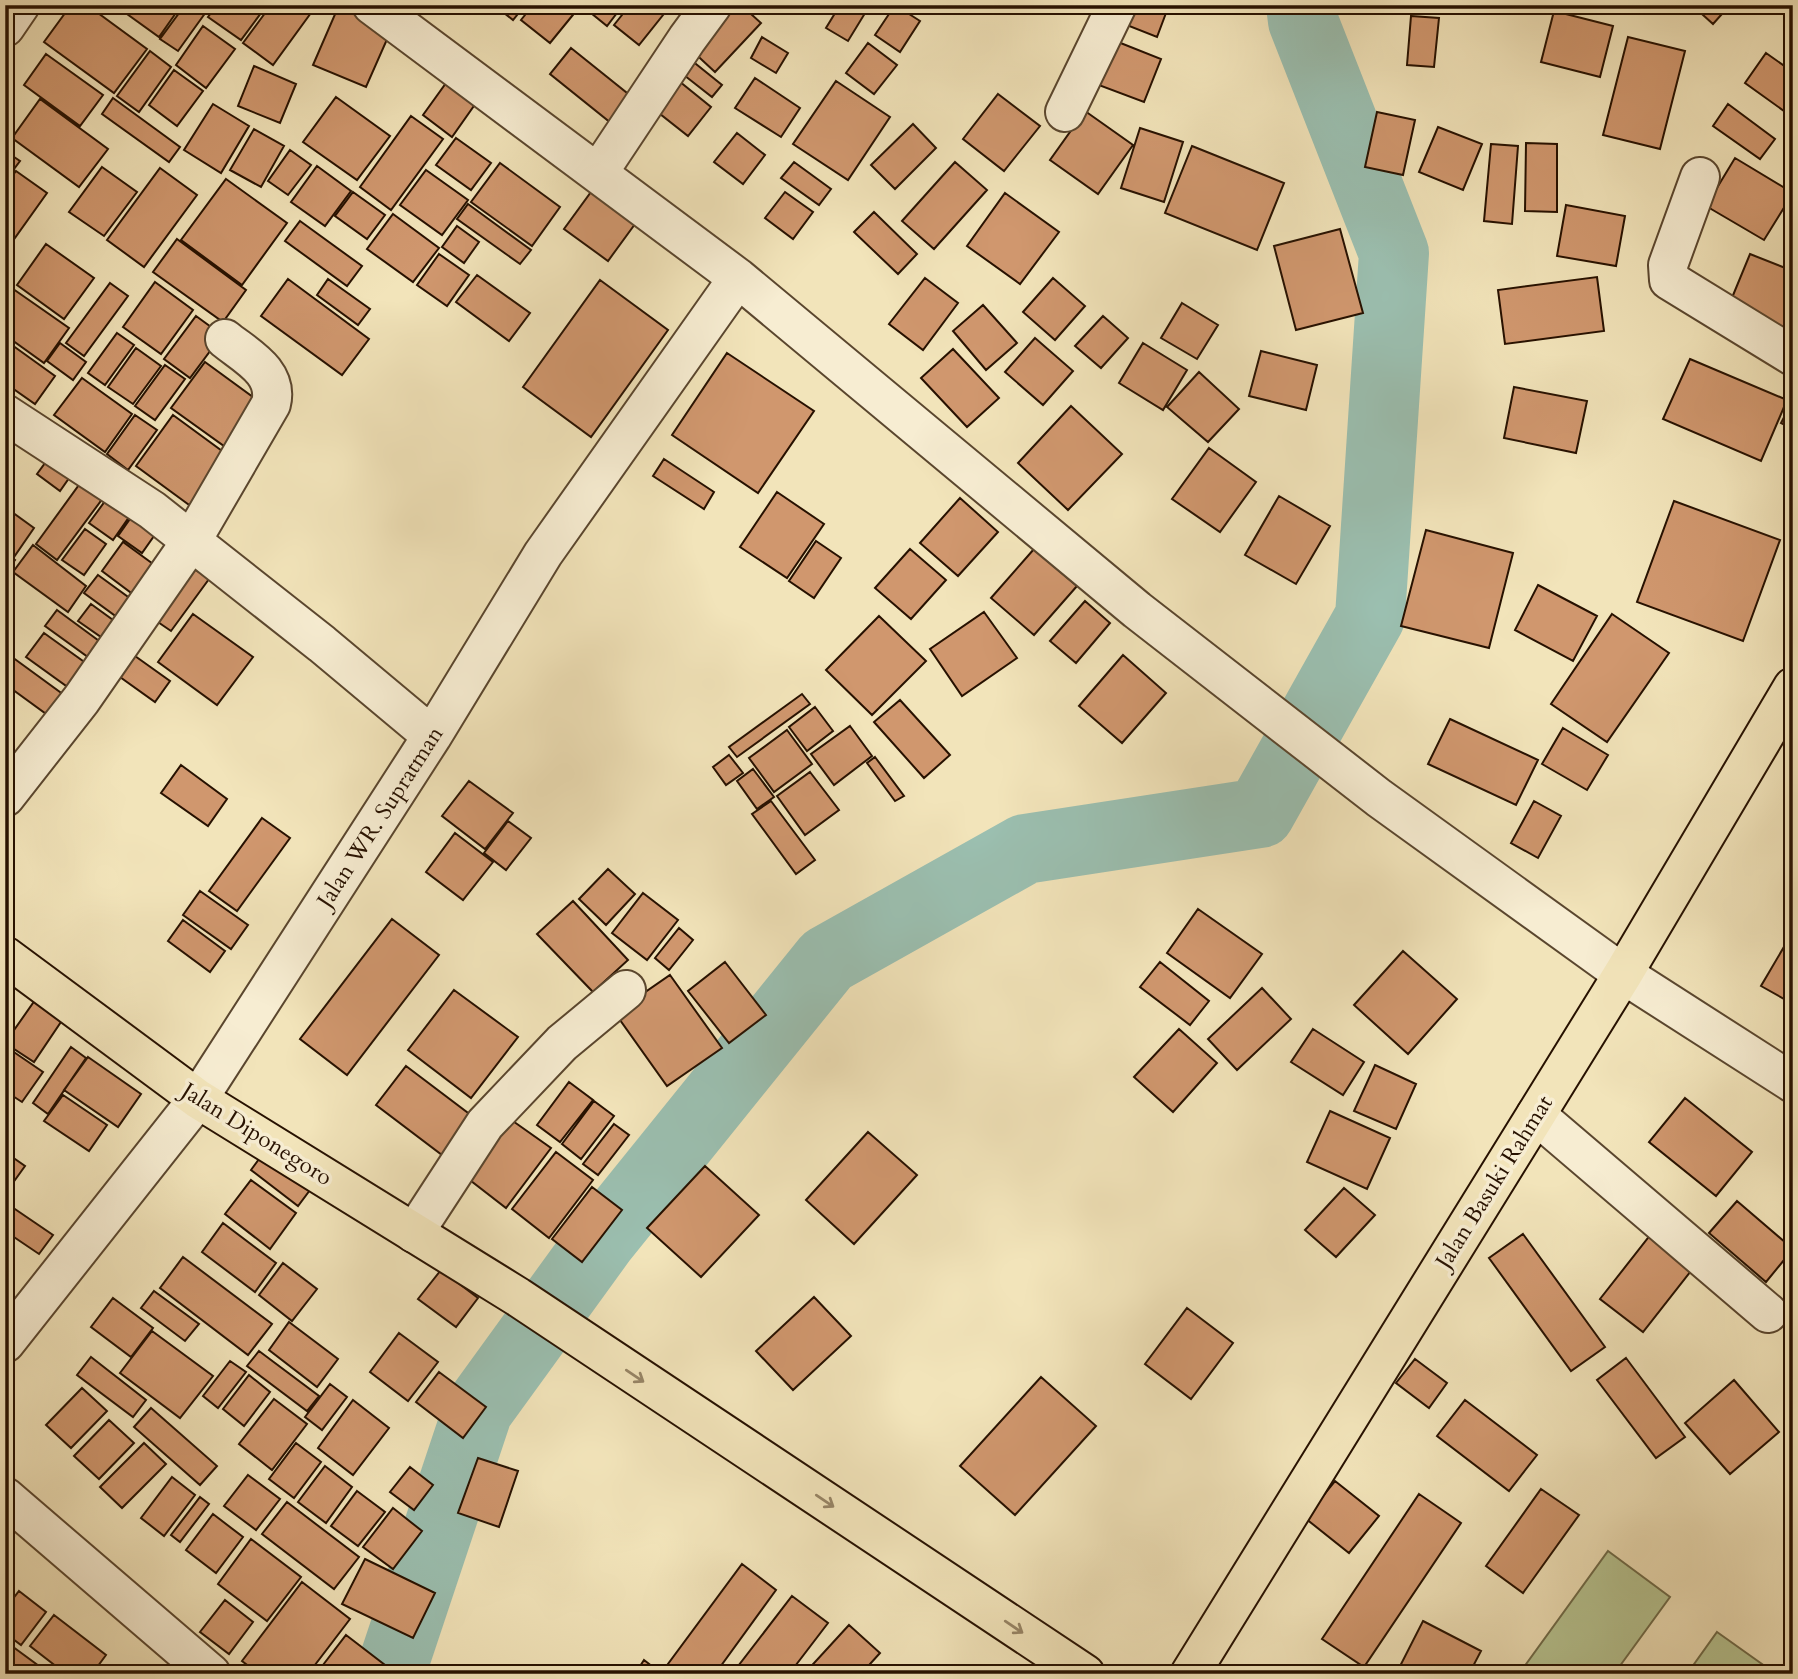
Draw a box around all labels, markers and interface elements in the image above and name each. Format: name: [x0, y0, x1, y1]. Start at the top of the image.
street label: Jalan WR. Supratman: [308, 720, 450, 916]
street label: Jalan Diponegoro: [173, 1074, 338, 1193]
street label: Jalan Basuki Rahmat: [1427, 1090, 1560, 1277]
one-way arrow: [625, 1369, 644, 1383]
one-way arrow: [814, 1495, 834, 1509]
one-way arrow: [1004, 1620, 1024, 1634]

